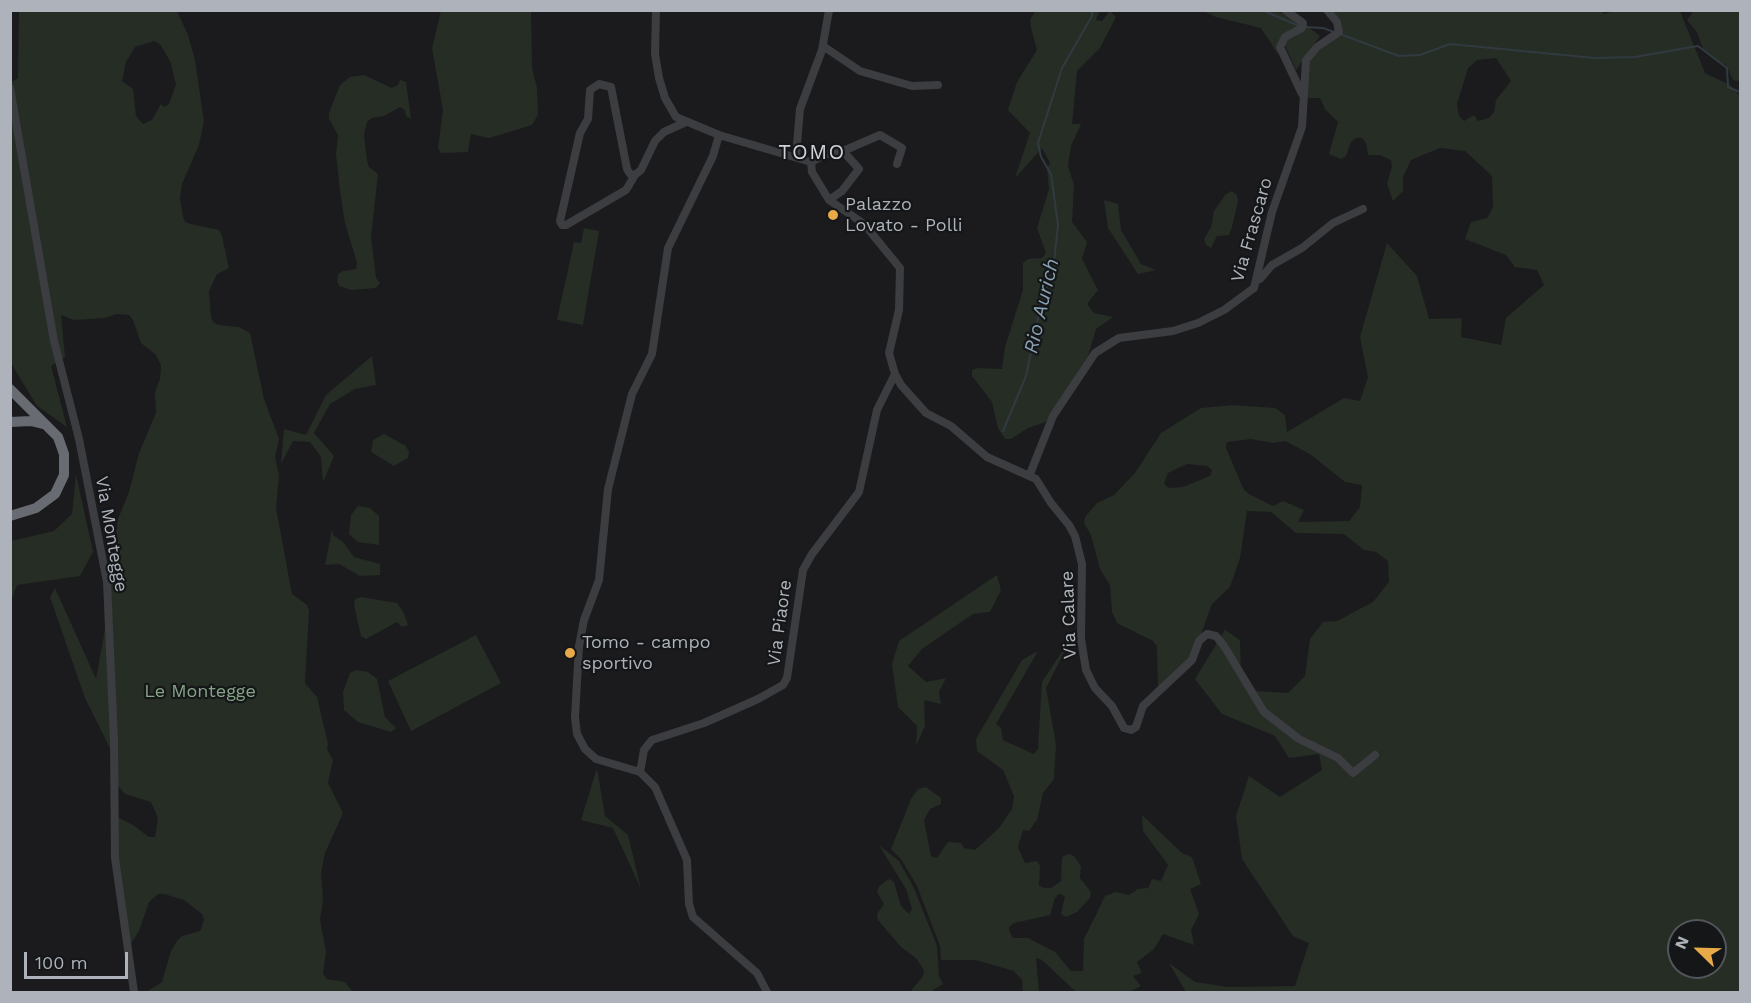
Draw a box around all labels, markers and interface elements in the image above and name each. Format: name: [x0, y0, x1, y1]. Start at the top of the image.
district label: TOMO: [778, 140, 846, 166]
street label: Via Frascaro: [1227, 175, 1277, 285]
place label: Palazzo Lovato - Polli: [845, 194, 962, 236]
marker: Palazzo Lovato - Polli: [826, 208, 840, 222]
water label: Rio Aurich: [1019, 256, 1065, 356]
street label: Via Montegge: [90, 474, 132, 594]
street label: Via Calare: [1057, 570, 1081, 660]
street label: Via Piaore: [763, 578, 797, 668]
place label: Tomo - campo sportivo: [582, 632, 711, 674]
marker: Tomo - campo sportivo: [563, 646, 577, 660]
park label: Le Montegge: [144, 681, 256, 703]
north arrow: [1667, 919, 1727, 979]
text: N: [1671, 933, 1693, 952]
scale bar: [27, 940, 130, 978]
text: 100 m: [35, 952, 88, 973]

